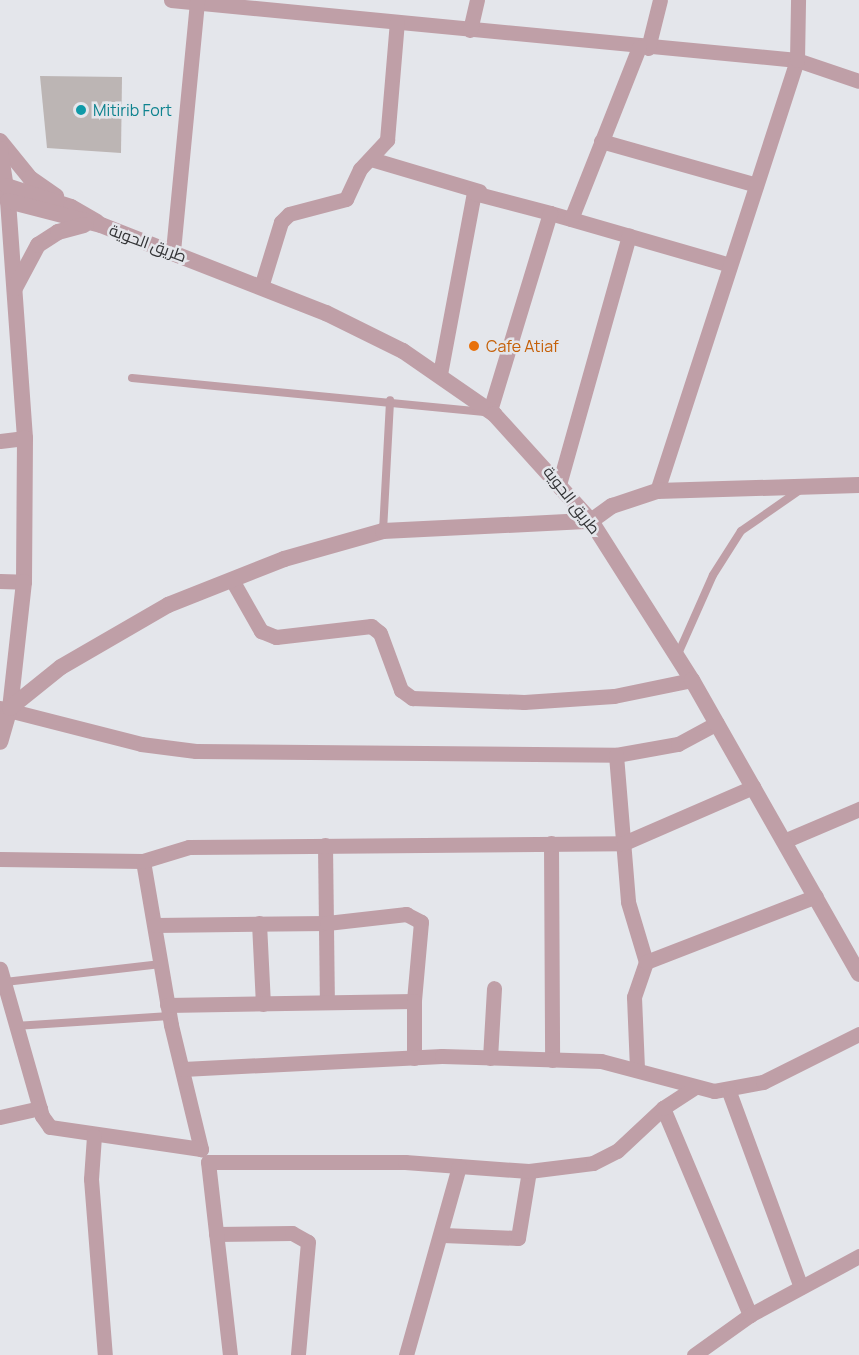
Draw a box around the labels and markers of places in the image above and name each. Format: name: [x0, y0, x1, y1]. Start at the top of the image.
place label: Mitirib Fort: [93, 100, 172, 120]
marker: Mitirib Fort: [74, 103, 88, 117]
place label: Cafe Atiaf: [486, 336, 559, 356]
marker: Cafe Atiaf: [467, 339, 481, 353]

